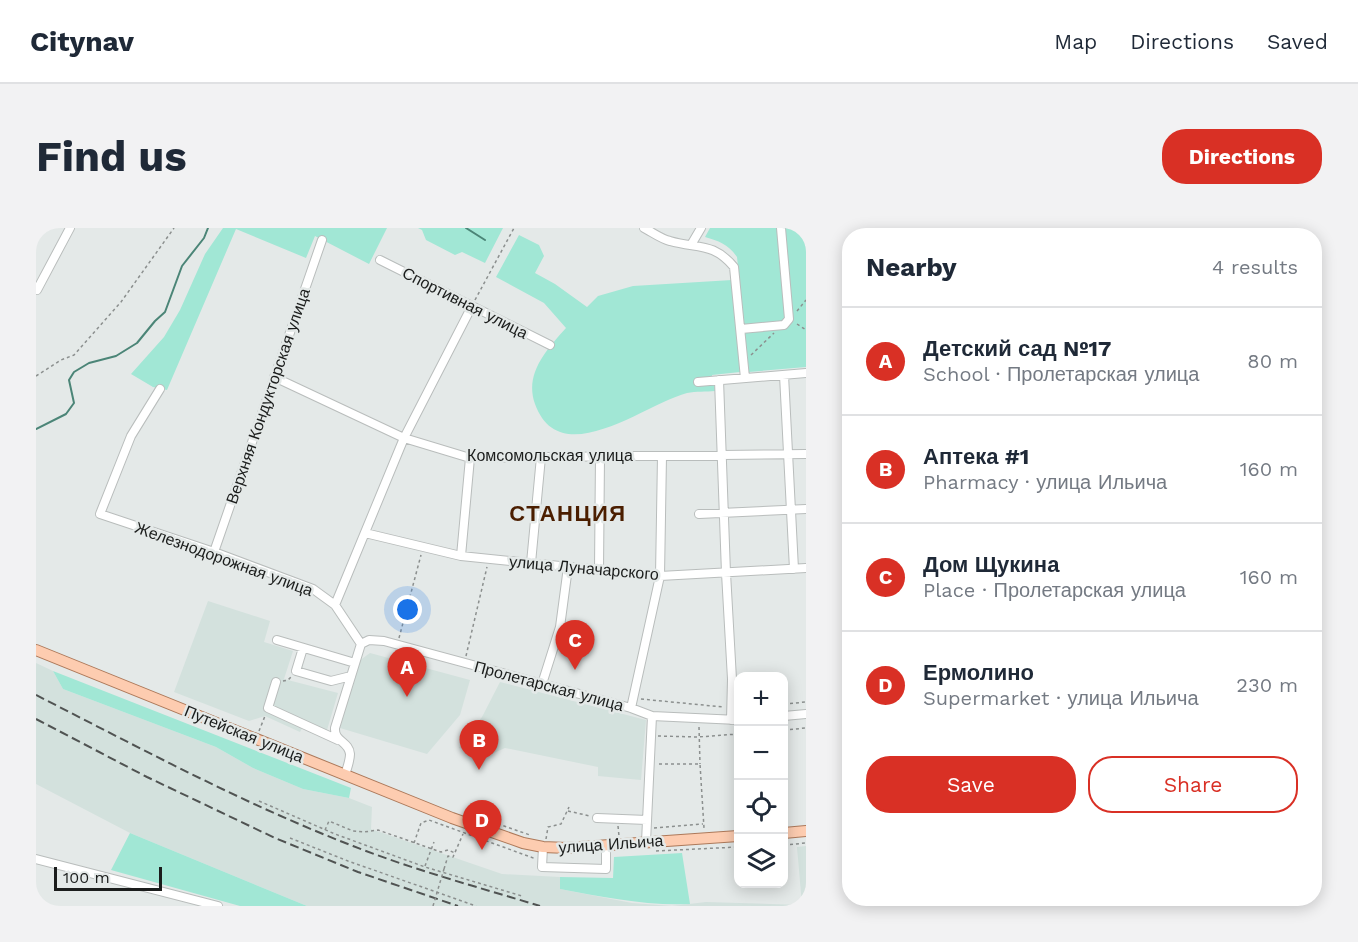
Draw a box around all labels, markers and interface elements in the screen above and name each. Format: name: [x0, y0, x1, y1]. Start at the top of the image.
text: Citynav: [30, 25, 134, 58]
text: Map: [1054, 29, 1097, 54]
text: Directions: [1130, 29, 1234, 54]
text: Saved: [1267, 29, 1328, 54]
button: Directions: [1162, 129, 1322, 184]
text: Find us: [36, 132, 187, 181]
text: Nearby: [866, 252, 957, 282]
text: 4 results: [1212, 255, 1298, 279]
street label: Спортивная улица: [399, 263, 531, 343]
street label: Верхняя Кондукторская улица: [222, 286, 314, 506]
text: Детский сад №17: [923, 336, 1111, 361]
text: A: [879, 349, 892, 373]
text: 80 m: [1247, 349, 1298, 373]
text: School · Пролетарская улица: [923, 362, 1199, 386]
text: Аптека #1: [923, 444, 1029, 469]
street label: Комсомольская улица: [467, 446, 633, 465]
text: B: [879, 457, 892, 481]
text: 160 m: [1240, 457, 1298, 481]
text: Pharmacy · улица Ильича: [923, 470, 1167, 494]
district label: СТАНЦИЯ: [509, 501, 627, 526]
street label: Железнодорожная улица: [132, 518, 316, 600]
street label: улица Луначарского: [508, 552, 660, 584]
text: Дом Щукина: [923, 552, 1059, 577]
text: C: [879, 565, 892, 589]
text: 160 m: [1240, 565, 1298, 589]
text: Place · Пролетарская улица: [923, 578, 1186, 602]
your location: [393, 595, 422, 624]
pin: C: [556, 620, 594, 670]
pin: A: [388, 648, 427, 697]
street label: Пролетарская улица: [472, 657, 626, 715]
text: Ермолино: [923, 660, 1034, 685]
map controls: [734, 672, 788, 888]
button: +: [734, 672, 788, 726]
text: D: [878, 673, 893, 697]
text: 230 m: [1236, 673, 1298, 697]
text: Supermarket · улица Ильича: [923, 686, 1199, 710]
street label: Путейская улица: [182, 701, 306, 767]
pin: B: [460, 720, 498, 770]
button: −: [734, 726, 788, 780]
button: Save: [866, 756, 1076, 813]
button: Share: [1088, 756, 1298, 813]
button: locate: [734, 780, 788, 834]
pin: D: [462, 800, 502, 850]
street label: улица Ильича: [558, 831, 664, 857]
button: layers: [734, 834, 788, 888]
scale bar: [54, 864, 162, 892]
text: 100 m: [63, 868, 110, 887]

